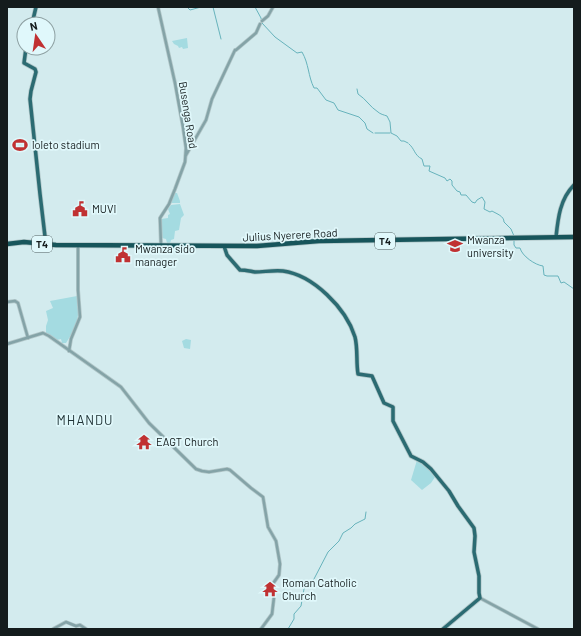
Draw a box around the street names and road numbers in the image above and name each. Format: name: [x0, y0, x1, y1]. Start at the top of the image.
street label: Busenga Road: [177, 80, 200, 149]
street label: Julius Nyerere Road: [242, 226, 338, 243]
road number: T4: [375, 233, 395, 249]
road number: T4: [32, 236, 52, 252]

